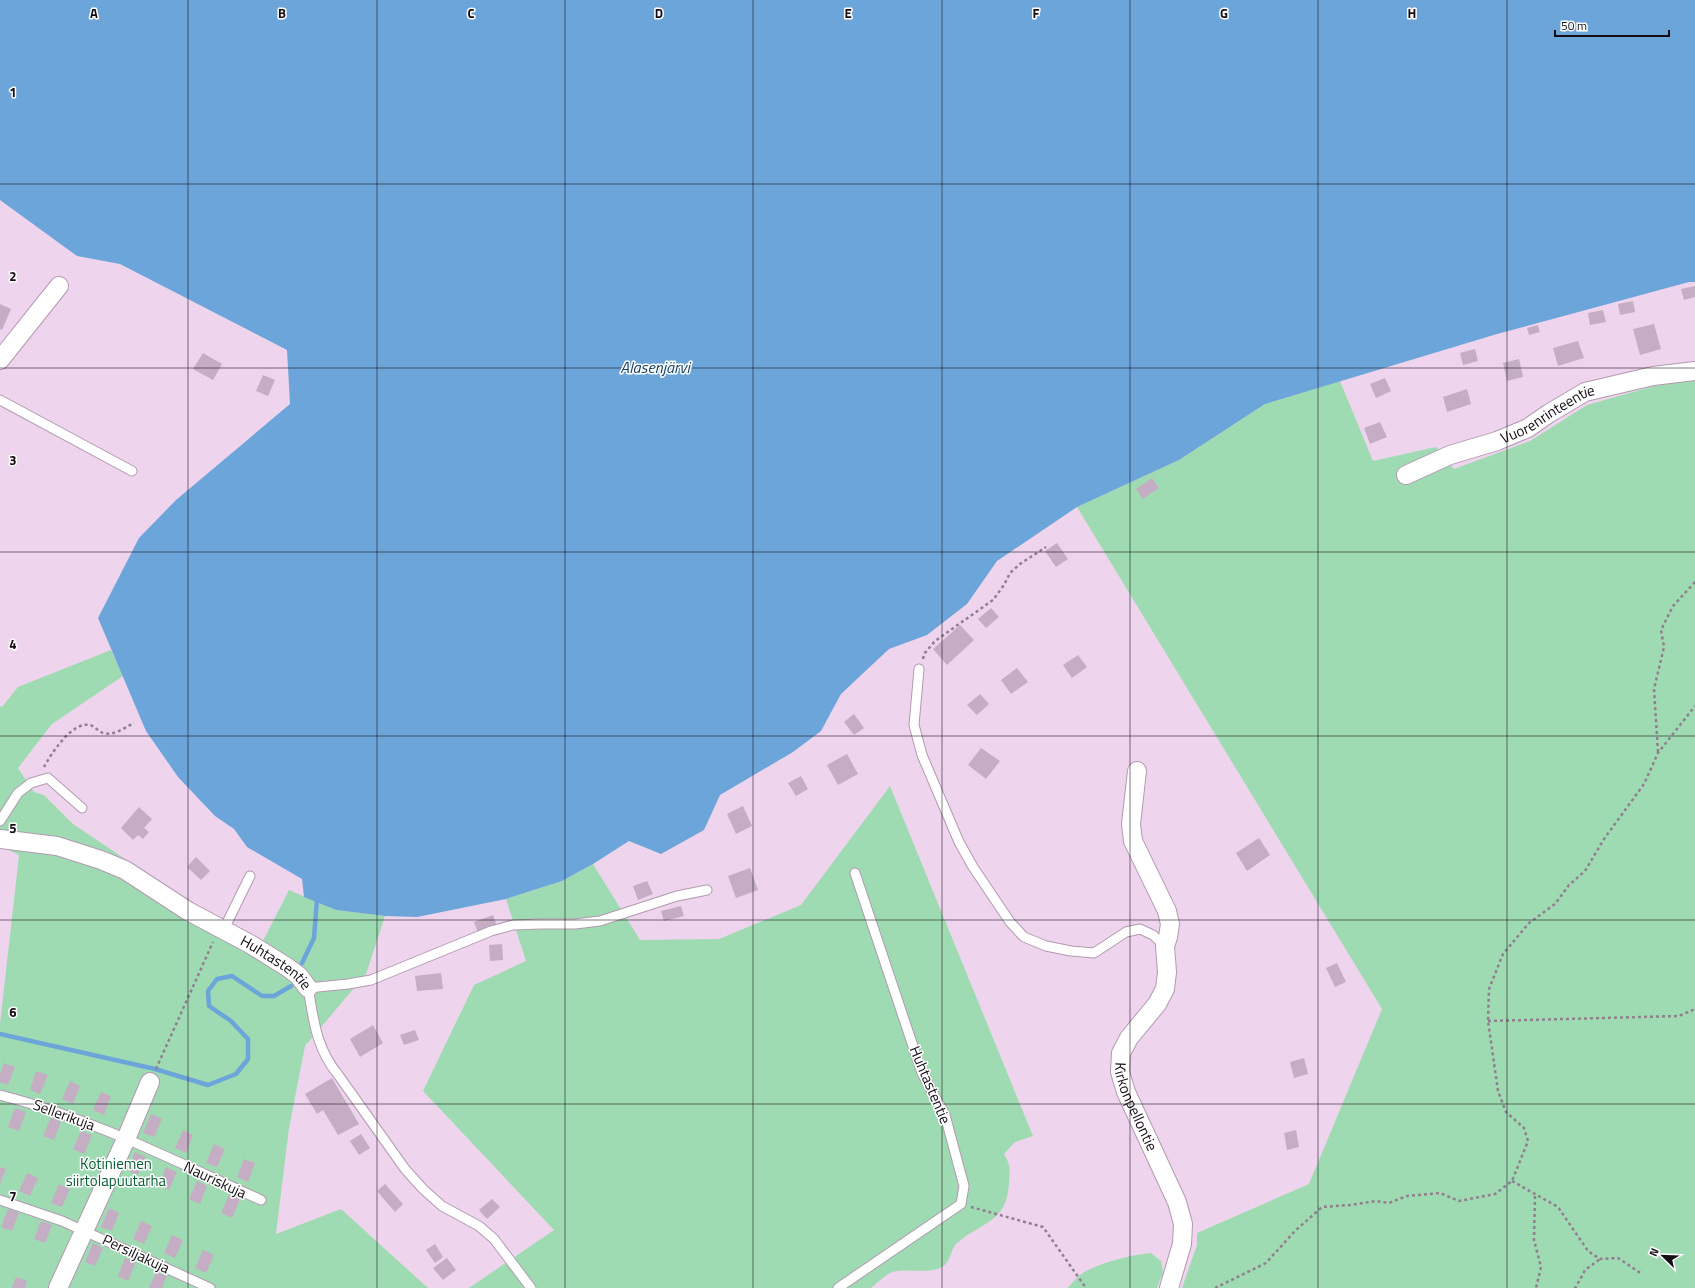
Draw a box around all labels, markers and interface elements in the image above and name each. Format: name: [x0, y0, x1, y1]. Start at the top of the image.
text: A: [90, 3, 98, 23]
text: B: [278, 3, 286, 23]
text: C: [467, 3, 475, 23]
text: D: [655, 3, 663, 23]
text: E: [844, 3, 852, 23]
text: F: [1033, 3, 1040, 23]
text: G: [1220, 3, 1228, 23]
text: H: [1408, 3, 1416, 23]
scale bar: [1555, 12, 1669, 38]
text: 50 m: [1561, 16, 1587, 35]
text: 1: [9, 82, 17, 102]
text: 2: [9, 266, 17, 286]
water label: Alasenjärvi: [620, 355, 691, 379]
street label: Vuorenrinteentie: [1497, 378, 1597, 449]
text: 3: [9, 450, 17, 470]
text: 4: [9, 634, 17, 654]
text: 5: [9, 818, 17, 838]
street label: Huhtastentie: [236, 929, 318, 995]
text: 6: [9, 1002, 17, 1022]
street label: Huhtastentie: [904, 1042, 957, 1127]
street label: Kirkonpellontie: [1109, 1062, 1164, 1155]
street label: Sellerikuja: [30, 1093, 99, 1137]
park label: Kotiniemen siirtolapuutarha: [66, 1152, 167, 1192]
street label: Nauriskuja: [180, 1155, 251, 1204]
text: 7: [9, 1186, 17, 1206]
street label: Persiljakuja: [99, 1228, 174, 1279]
north arrow: [1643, 1236, 1683, 1276]
text: N: [1645, 1245, 1663, 1259]

